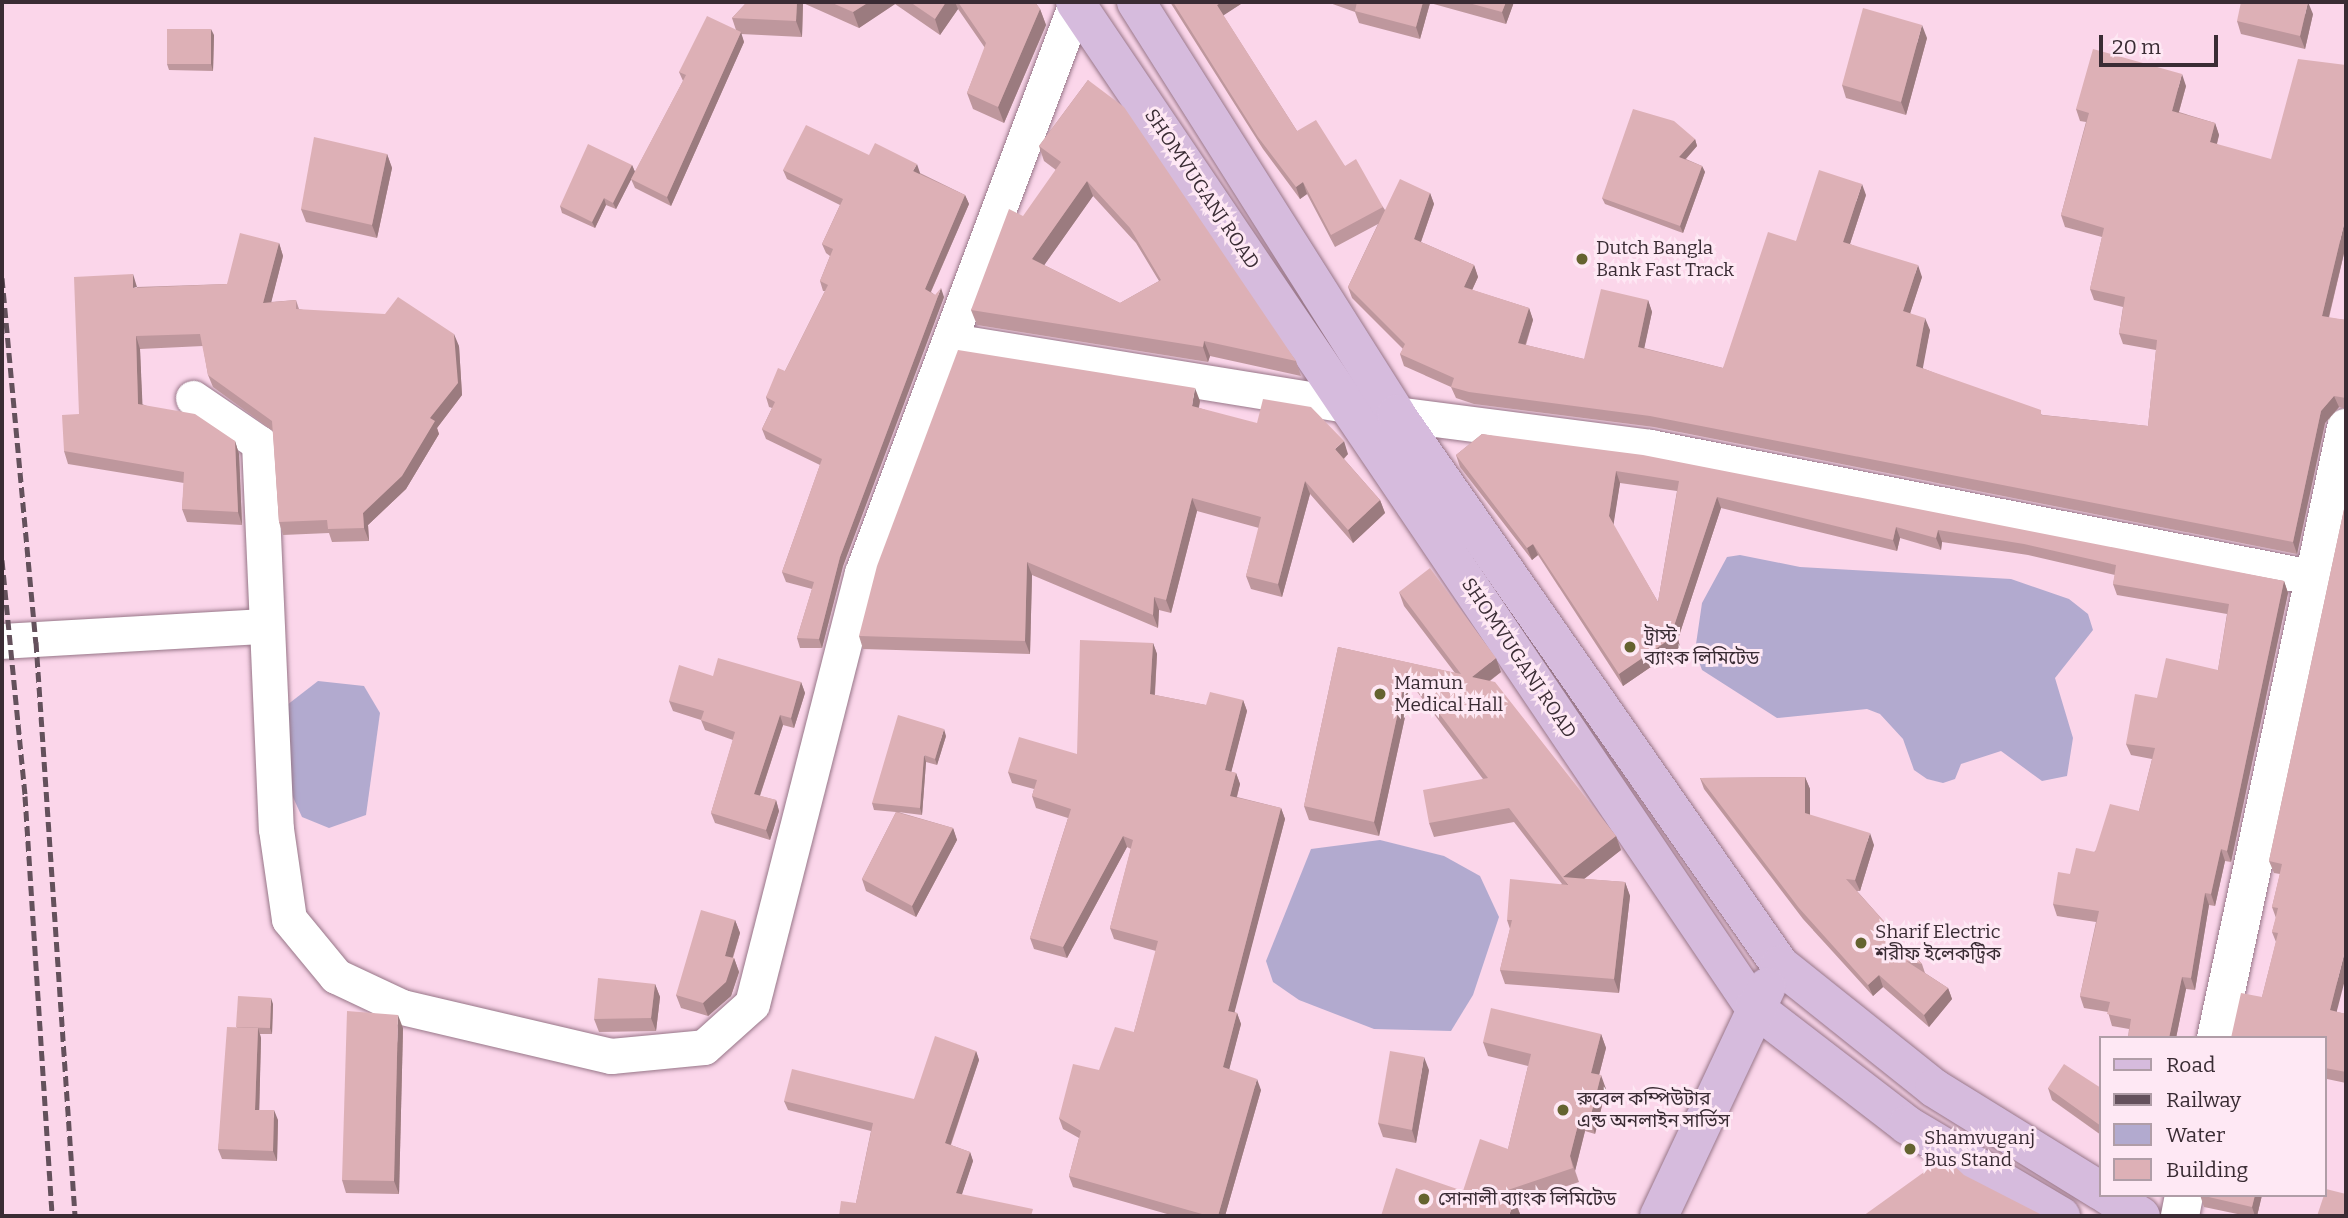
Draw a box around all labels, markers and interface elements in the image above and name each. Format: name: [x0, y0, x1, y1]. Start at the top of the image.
scale bar: [2103, 21, 2222, 65]
text: 20 m: [2112, 34, 2161, 60]
street label: SHOMVUGANJ ROAD: [1140, 105, 1264, 273]
place label: Dutch Bangla Bank Fast Track: [1596, 237, 1734, 281]
marker: Dutch Bangla Bank Fast Track: [1574, 251, 1590, 267]
street label: SHOMVUGANJ ROAD: [1457, 574, 1581, 742]
place label: ট্রাস্ট ব্যাংক লিমিটেড: [1644, 625, 1759, 669]
marker: ট্রাস্ট ব্যাংক লিমিটেড: [1622, 639, 1638, 655]
place label: Mamun Medical Hall: [1394, 672, 1503, 716]
marker: Mamun Medical Hall: [1372, 686, 1388, 702]
place label: Sharif Electric শরীফ ইলেকট্রিক: [1875, 921, 2001, 965]
marker: Sharif Electric শরীফ ইলেকট্রিক: [1853, 935, 1869, 951]
legend: [2100, 1036, 2327, 1197]
text: Road: [2166, 1052, 2215, 1078]
text: Railway: [2166, 1087, 2241, 1113]
place label: রুবেল কম্পিউটার এন্ড অনলাইন সার্ভিস: [1577, 1088, 1730, 1132]
marker: রুবেল কম্পিউটার এন্ড অনলাইন সার্ভিস: [1555, 1102, 1571, 1118]
text: Water: [2166, 1122, 2225, 1148]
place label: Shamvuganj Bus Stand: [1924, 1127, 2035, 1171]
marker: Shamvuganj Bus Stand: [1902, 1141, 1918, 1157]
text: Building: [2166, 1157, 2248, 1183]
place label: সোনালী ব্যাংক লিমিটেড: [1438, 1188, 1616, 1210]
marker: সোনালী ব্যাংক লিমিটেড: [1416, 1191, 1432, 1207]

